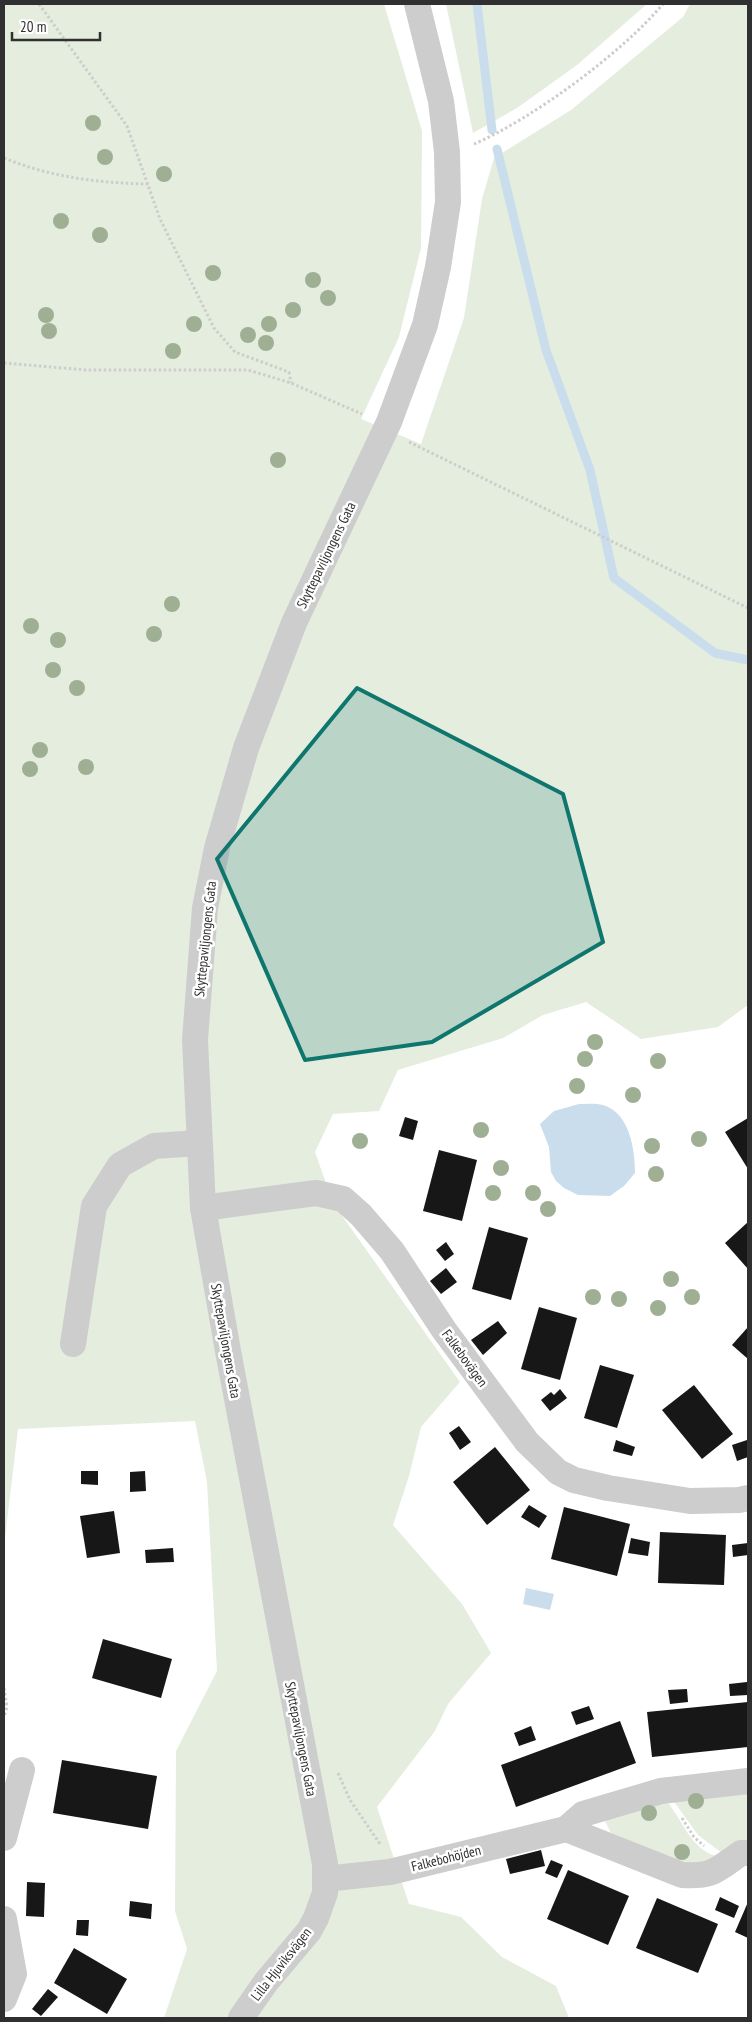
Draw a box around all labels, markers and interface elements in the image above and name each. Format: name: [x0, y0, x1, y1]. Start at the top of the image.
scale bar: [12, 10, 100, 42]
text: 20 m: [20, 17, 46, 36]
street label: Skyttepaviljongens Gata: [292, 499, 360, 611]
street label: Skyttepaviljongens Gata: [190, 880, 220, 998]
street label: Skyttepaviljongens Gata: [207, 1282, 245, 1400]
street label: Falkebovägen: [438, 1326, 492, 1390]
street label: Skyttepaviljongens Gata: [281, 1680, 321, 1798]
street label: Falkebohöjden: [409, 1841, 483, 1875]
street label: Lilla Hjuviksvägen: [247, 1924, 315, 2004]

